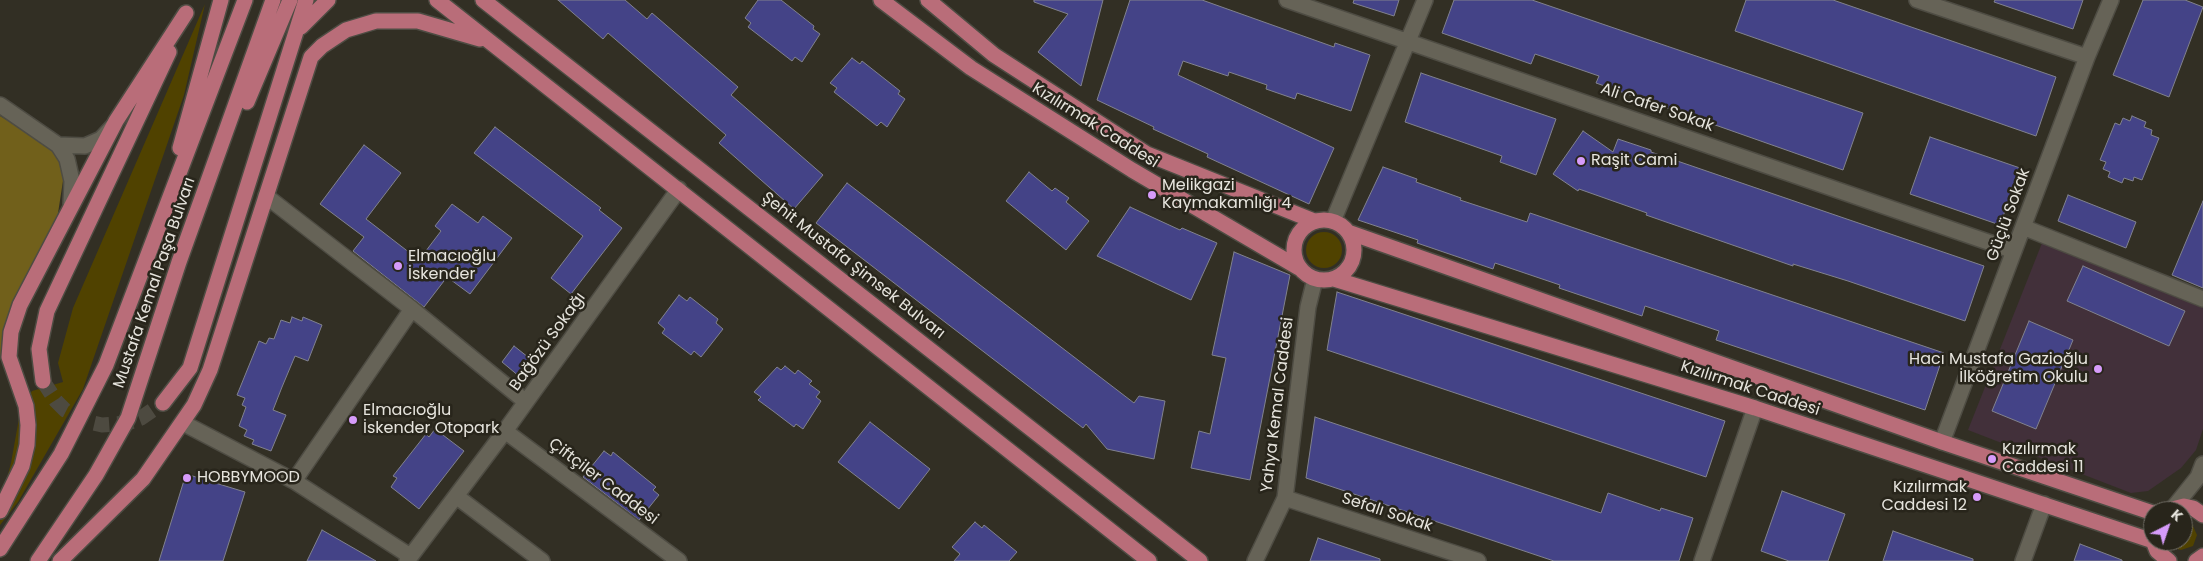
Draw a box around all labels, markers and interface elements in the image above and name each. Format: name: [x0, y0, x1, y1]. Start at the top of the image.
street label: Kızılırmak Caddesi: [1028, 79, 1162, 173]
street label: Ali Cafer Sokak: [1598, 80, 1716, 136]
place label: Raşit Cami: [1591, 151, 1678, 171]
marker: Raşit Cami: [1575, 155, 1587, 167]
street label: Güçlü Sokak: [1983, 166, 2035, 264]
street label: Mustafa Kemal Paşa Bulvarı: [110, 175, 200, 391]
place label: Melikgazi Kaymakamlığı 4: [1162, 176, 1291, 214]
street label: Şehit Mustafa Şimsek Bulvarı: [758, 188, 948, 344]
marker: Melikgazi Kaymakamlığı 4: [1146, 189, 1158, 201]
place label: Elmacıoğlu İskender: [408, 247, 496, 285]
marker: Elmacıoğlu İskender: [392, 260, 404, 272]
street label: Bağözü Sokağı: [506, 289, 590, 395]
street label: Yahya Kemal Caddesi: [1258, 316, 1298, 494]
place label: Hacı Mustafa Gazioğlu İlköğretim Okulu: [1909, 350, 2088, 388]
street label: Kızılırmak Caddesi: [1678, 357, 1822, 421]
marker: Hacı Mustafa Gazioğlu İlköğretim Okulu: [2092, 363, 2104, 375]
place label: Elmacıoğlu İskender Otopark: [363, 401, 499, 439]
marker: Elmacıoğlu İskender Otopark: [347, 414, 359, 426]
street label: Çiftçiler Caddesi: [544, 435, 662, 529]
place label: Kızılırmak Caddesi 11: [2002, 440, 2084, 478]
marker: Kızılırmak Caddesi 11: [1986, 453, 1998, 465]
place label: HOBBYMOOD: [197, 468, 300, 488]
marker: HOBBYMOOD: [181, 472, 193, 484]
place label: Kızılırmak Caddesi 12: [1881, 478, 1967, 516]
street label: Sefalı Sokak: [1339, 489, 1435, 537]
marker: Kızılırmak Caddesi 12: [1971, 491, 1983, 503]
north arrow: [2143, 501, 2193, 551]
text: K: [2167, 505, 2187, 526]

